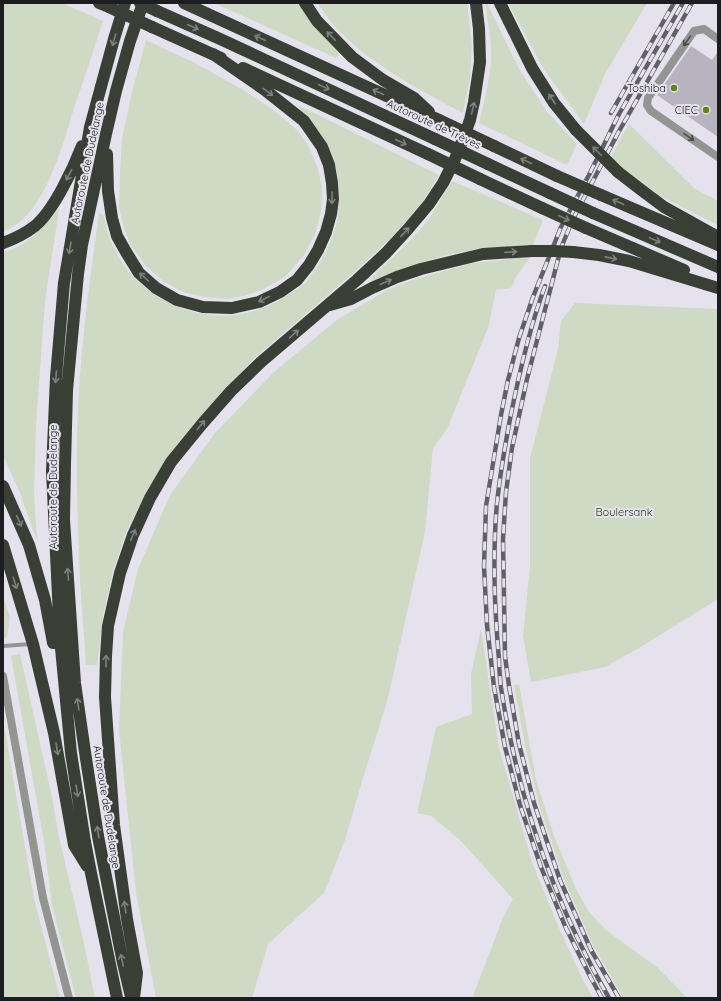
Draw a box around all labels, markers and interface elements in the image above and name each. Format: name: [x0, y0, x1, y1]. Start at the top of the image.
one-way arrow: [187, 24, 199, 31]
one-way arrow: [326, 31, 336, 41]
one-way arrow: [110, 34, 117, 47]
one-way arrow: [254, 34, 266, 41]
one-way arrow: [683, 35, 691, 46]
place label: Toshiba: [627, 81, 666, 95]
marker: Toshiba: [669, 83, 679, 93]
one-way arrow: [317, 84, 329, 91]
one-way arrow: [262, 88, 273, 96]
one-way arrow: [372, 88, 384, 95]
one-way arrow: [548, 94, 556, 105]
street label: Autoroute de Trèves: [385, 96, 483, 152]
street label: Autoroute de Dudelange: [67, 101, 107, 225]
one-way arrow: [469, 101, 477, 114]
place label: CIEC: [675, 103, 698, 117]
marker: CIEC: [701, 105, 711, 115]
one-way arrow: [683, 133, 694, 141]
one-way arrow: [394, 138, 406, 146]
one-way arrow: [592, 146, 602, 156]
one-way arrow: [520, 157, 532, 164]
one-way arrow: [65, 169, 72, 181]
one-way arrow: [329, 191, 336, 204]
one-way arrow: [612, 198, 624, 206]
one-way arrow: [558, 215, 570, 222]
one-way arrow: [400, 228, 409, 238]
one-way arrow: [648, 236, 660, 244]
one-way arrow: [66, 241, 74, 254]
one-way arrow: [504, 249, 517, 256]
one-way arrow: [605, 254, 618, 262]
one-way arrow: [139, 272, 149, 282]
one-way arrow: [379, 278, 391, 285]
one-way arrow: [258, 296, 270, 304]
one-way arrow: [289, 329, 299, 338]
one-way arrow: [52, 370, 59, 383]
one-way arrow: [197, 420, 206, 430]
street label: Autoroute de Dudelange: [46, 425, 60, 549]
park label: Boulersank: [595, 505, 653, 519]
one-way arrow: [16, 515, 23, 527]
one-way arrow: [130, 529, 137, 541]
one-way arrow: [64, 568, 72, 581]
one-way arrow: [12, 576, 19, 589]
one-way arrow: [102, 655, 110, 668]
one-way arrow: [74, 698, 82, 711]
one-way arrow: [53, 742, 61, 755]
street label: Autoroute de Dudelange: [90, 744, 124, 870]
one-way arrow: [73, 784, 81, 797]
one-way arrow: [93, 826, 101, 839]
one-way arrow: [121, 901, 129, 914]
one-way arrow: [118, 954, 126, 967]

